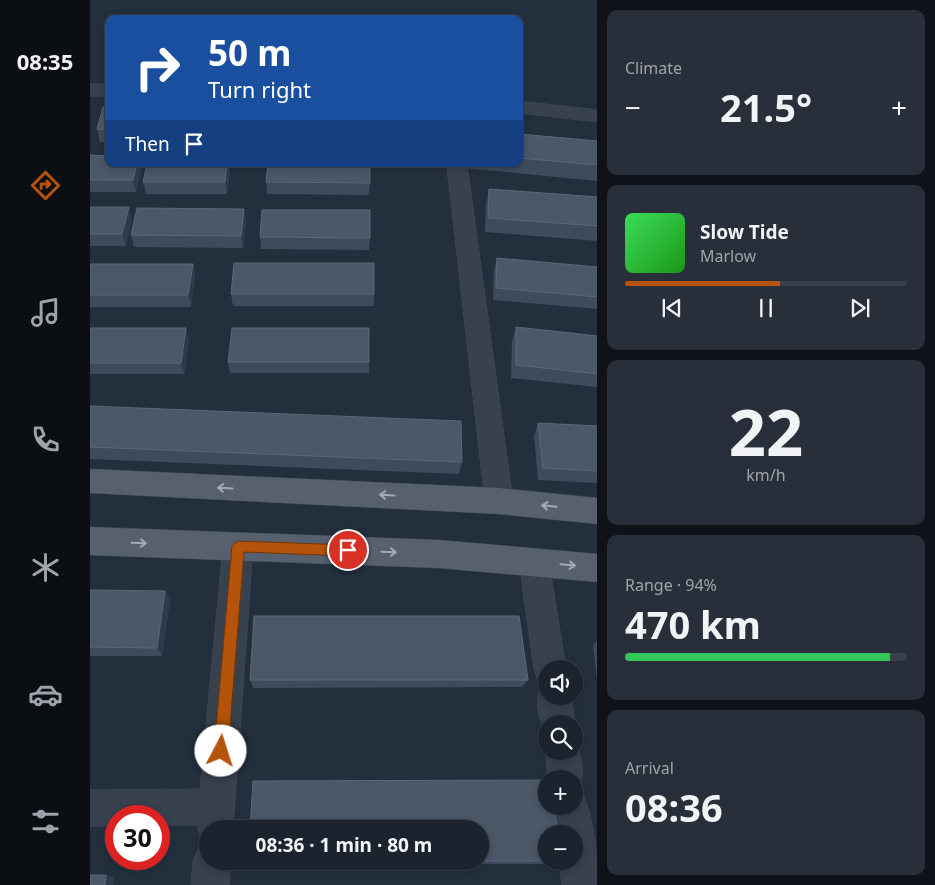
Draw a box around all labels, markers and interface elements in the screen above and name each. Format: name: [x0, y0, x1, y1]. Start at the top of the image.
text: 50 m: [208, 29, 291, 76]
icon: right: [125, 35, 190, 100]
text: 08:35: [17, 46, 73, 76]
text: Climate: [625, 57, 682, 79]
text: Turn right: [208, 74, 311, 104]
text: 21.5°: [720, 81, 812, 133]
text: −: [625, 88, 641, 126]
text: +: [891, 88, 907, 126]
icon: arrive: [180, 130, 208, 158]
text: Then: [125, 131, 170, 157]
icon: directions: [28, 168, 63, 203]
text: Slow Tide: [700, 219, 789, 245]
text: Marlow: [700, 245, 756, 267]
icon: previous: [658, 294, 686, 322]
icon: pause: [752, 294, 780, 322]
icon: next: [846, 294, 874, 322]
icon: music: [28, 295, 63, 330]
text: 22: [729, 387, 803, 475]
icon: phone: [28, 422, 63, 457]
text: km/h: [746, 464, 786, 486]
one-way arrow: [217, 483, 233, 492]
one-way arrow: [379, 491, 395, 500]
one-way arrow: [541, 501, 557, 511]
pin: [327, 529, 369, 571]
icon: arrive: [334, 536, 362, 564]
one-way arrow: [130, 538, 146, 547]
one-way arrow: [380, 547, 396, 556]
icon: climate: [28, 550, 63, 585]
one-way arrow: [560, 560, 576, 570]
text: Range · 94%: [625, 574, 717, 596]
text: 470 km: [625, 598, 761, 650]
map controls: [538, 660, 583, 870]
button: sound: [538, 660, 583, 705]
icon: car: [28, 677, 63, 712]
button: search: [538, 715, 583, 760]
position arrow: [194, 724, 246, 776]
text: Arrival: [625, 757, 674, 779]
button: +: [538, 770, 583, 815]
text: 08:36: [625, 781, 723, 833]
icon: filters: [28, 804, 63, 839]
speed limit sign: 30: [105, 805, 170, 870]
button: −: [538, 825, 583, 870]
text: 08:36 · 1 min · 80 m: [256, 832, 432, 858]

